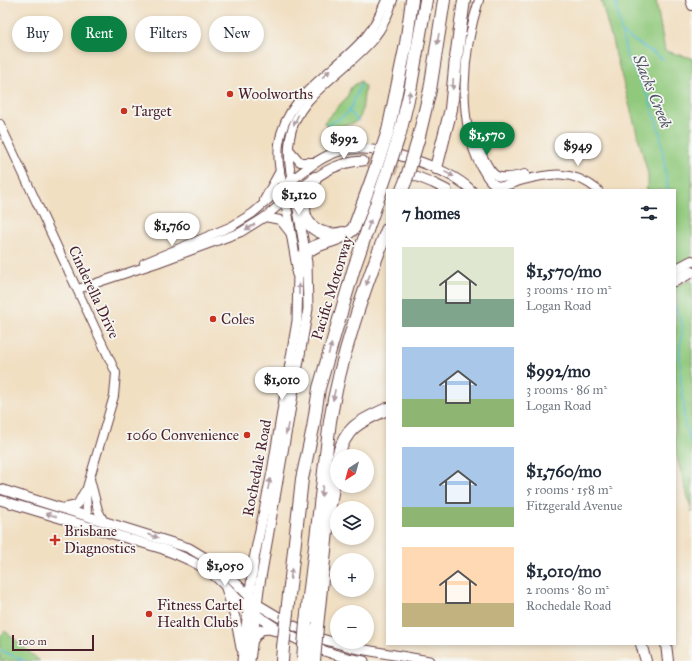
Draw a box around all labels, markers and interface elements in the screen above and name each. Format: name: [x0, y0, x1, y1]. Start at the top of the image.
chip: Buy: [12, 16, 63, 52]
chip: Rent: [71, 16, 127, 52]
chip: Filters: [135, 16, 201, 52]
chip: New: [209, 16, 264, 52]
one-way arrow: [435, 32, 441, 45]
water label: Slacks Creek: [629, 51, 676, 131]
one-way arrow: [321, 70, 331, 79]
one-way arrow: [450, 78, 457, 90]
place label: Woolworths: [238, 85, 313, 103]
marker: Woolworths: [225, 89, 235, 99]
one-way arrow: [407, 89, 413, 102]
place label: Target: [132, 102, 173, 120]
marker: Target: [119, 106, 129, 116]
one-way arrow: [293, 114, 299, 125]
pin: $1,570: [454, 122, 520, 156]
pin: $992: [320, 126, 368, 160]
text: $1,570: [469, 127, 505, 143]
text: $992: [330, 131, 358, 147]
pin: $949: [554, 133, 602, 167]
text: $949: [563, 138, 593, 154]
one-way arrow: [444, 171, 455, 177]
pin: $1,120: [266, 182, 332, 216]
text: $1,120: [281, 187, 317, 203]
icon: filters: [638, 202, 660, 224]
text: 7 homes: [402, 203, 460, 224]
pin: $1,760: [139, 213, 205, 247]
text: $1,760: [154, 218, 190, 234]
one-way arrow: [366, 219, 372, 231]
one-way arrow: [244, 223, 256, 230]
street label: Pacific Motorway: [308, 233, 357, 342]
street label: Cinderella Drive: [65, 243, 123, 341]
text: $1,570/mo: [526, 261, 601, 282]
icon: home: [434, 263, 482, 311]
one-way arrow: [365, 274, 371, 286]
one-way arrow: [296, 282, 302, 295]
text: 3 rooms · 110 m²: [526, 282, 611, 298]
text: Logan Road: [526, 298, 591, 314]
place label: Coles: [221, 310, 255, 328]
marker: Coles: [208, 314, 218, 324]
one-way arrow: [327, 343, 333, 355]
text: $992/mo: [526, 361, 590, 382]
icon: home: [434, 363, 482, 411]
pin: $1,010: [249, 367, 315, 401]
text: $1,010: [264, 372, 300, 388]
text: 3 rooms · 86 m²: [526, 382, 607, 398]
one-way arrow: [331, 389, 337, 401]
text: Logan Road: [526, 398, 591, 414]
street label: Rochedale Road: [239, 418, 275, 518]
one-way arrow: [284, 423, 290, 435]
place label: 1060 Convenience: [127, 426, 239, 444]
marker: 1060 Convenience: [242, 430, 252, 440]
north arrow: [330, 449, 374, 493]
map controls: [330, 449, 374, 649]
text: $1,760/mo: [526, 461, 601, 482]
icon: home: [434, 463, 482, 511]
one-way arrow: [267, 478, 273, 490]
text: 5 rooms · 158 m²: [526, 482, 613, 498]
one-way arrow: [318, 485, 325, 497]
text: Fitzgerald Avenue: [526, 498, 622, 514]
button: layers: [330, 501, 374, 545]
one-way arrow: [44, 512, 56, 518]
place label: Brisbane Diagnostics: [64, 522, 136, 557]
one-way arrow: [148, 533, 160, 539]
marker: Brisbane Diagnostics: [49, 534, 61, 546]
pin: $1,050: [192, 553, 258, 587]
button: +: [330, 553, 374, 597]
text: $1,050: [206, 558, 244, 574]
text: $1,010/mo: [526, 561, 601, 582]
icon: home: [434, 563, 482, 611]
one-way arrow: [288, 568, 295, 580]
text: 2 rooms · 80 m²: [526, 582, 609, 598]
place label: Fitness Cartel Health Clubs: [157, 596, 243, 631]
text: Rochedale Road: [526, 598, 611, 614]
button: −: [330, 605, 374, 649]
marker: Fitness Cartel Health Clubs: [144, 609, 154, 619]
scale bar: [12, 633, 94, 652]
text: 100 m: [18, 635, 47, 648]

